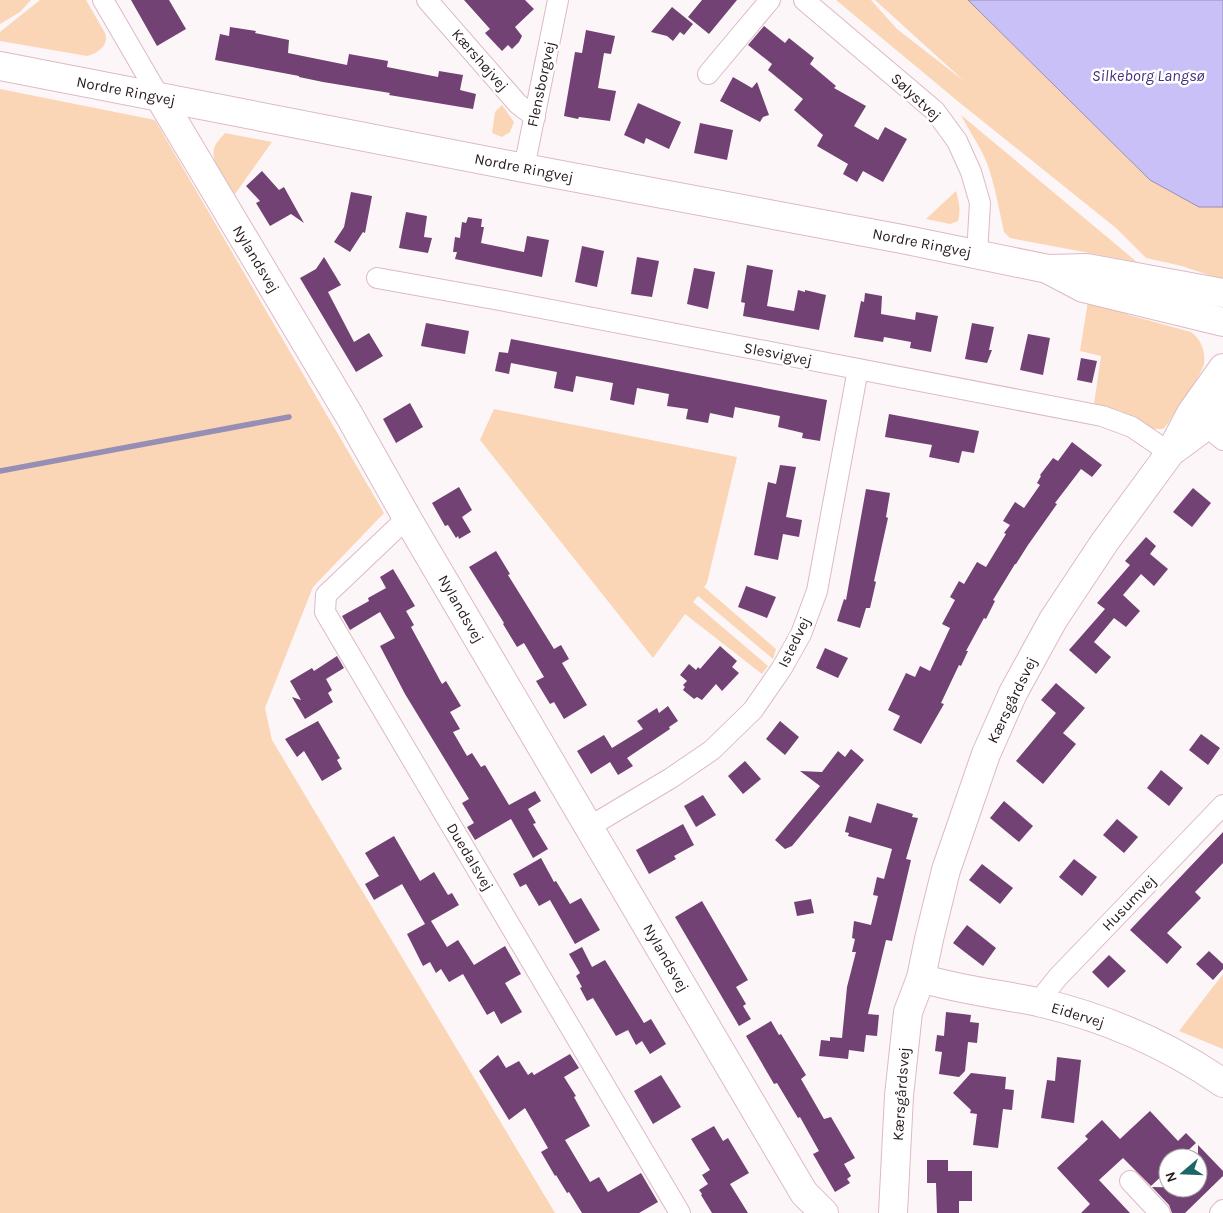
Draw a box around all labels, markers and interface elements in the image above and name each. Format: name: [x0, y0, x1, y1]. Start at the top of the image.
street label: Kærshøjvej: [448, 25, 512, 95]
street label: Flensborgvej: [523, 39, 559, 129]
water label: Silkeborg Langsø: [1092, 66, 1205, 85]
street label: Sølystvej: [887, 69, 945, 125]
street label: Nordre Ringvej: [75, 73, 177, 109]
street label: Nordre Ringvej: [473, 150, 575, 186]
street label: Nylandsvej: [229, 222, 283, 296]
street label: Nordre Ringvej: [871, 225, 973, 261]
street label: Slesvigvej: [742, 339, 814, 369]
street label: Nylandsvej: [434, 572, 488, 646]
street label: Istedvej: [774, 614, 814, 670]
street label: Kærsgårdsvej: [983, 654, 1041, 746]
street label: Duedalsvej: [443, 820, 497, 894]
street label: Husumvej: [1098, 872, 1160, 934]
street label: Nylandsvej: [639, 921, 693, 995]
street label: Eidervej: [1049, 998, 1107, 1032]
street label: Kærsgårdsvej: [889, 1046, 913, 1142]
north arrow: [1158, 1148, 1208, 1198]
text: N: [1162, 1170, 1181, 1185]

